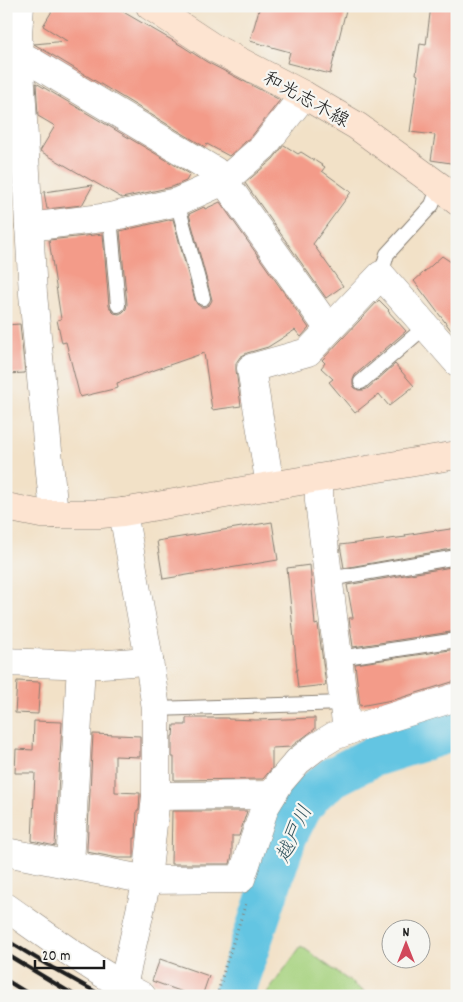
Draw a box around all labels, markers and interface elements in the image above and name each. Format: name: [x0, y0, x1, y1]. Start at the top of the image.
street label: 和光志木線: [257, 66, 353, 136]
water label: 越戸川: [270, 801, 321, 868]
north arrow: [380, 920, 430, 970]
text: N: [403, 923, 410, 943]
scale bar: [35, 937, 104, 969]
text: 20 m: [42, 946, 70, 968]

